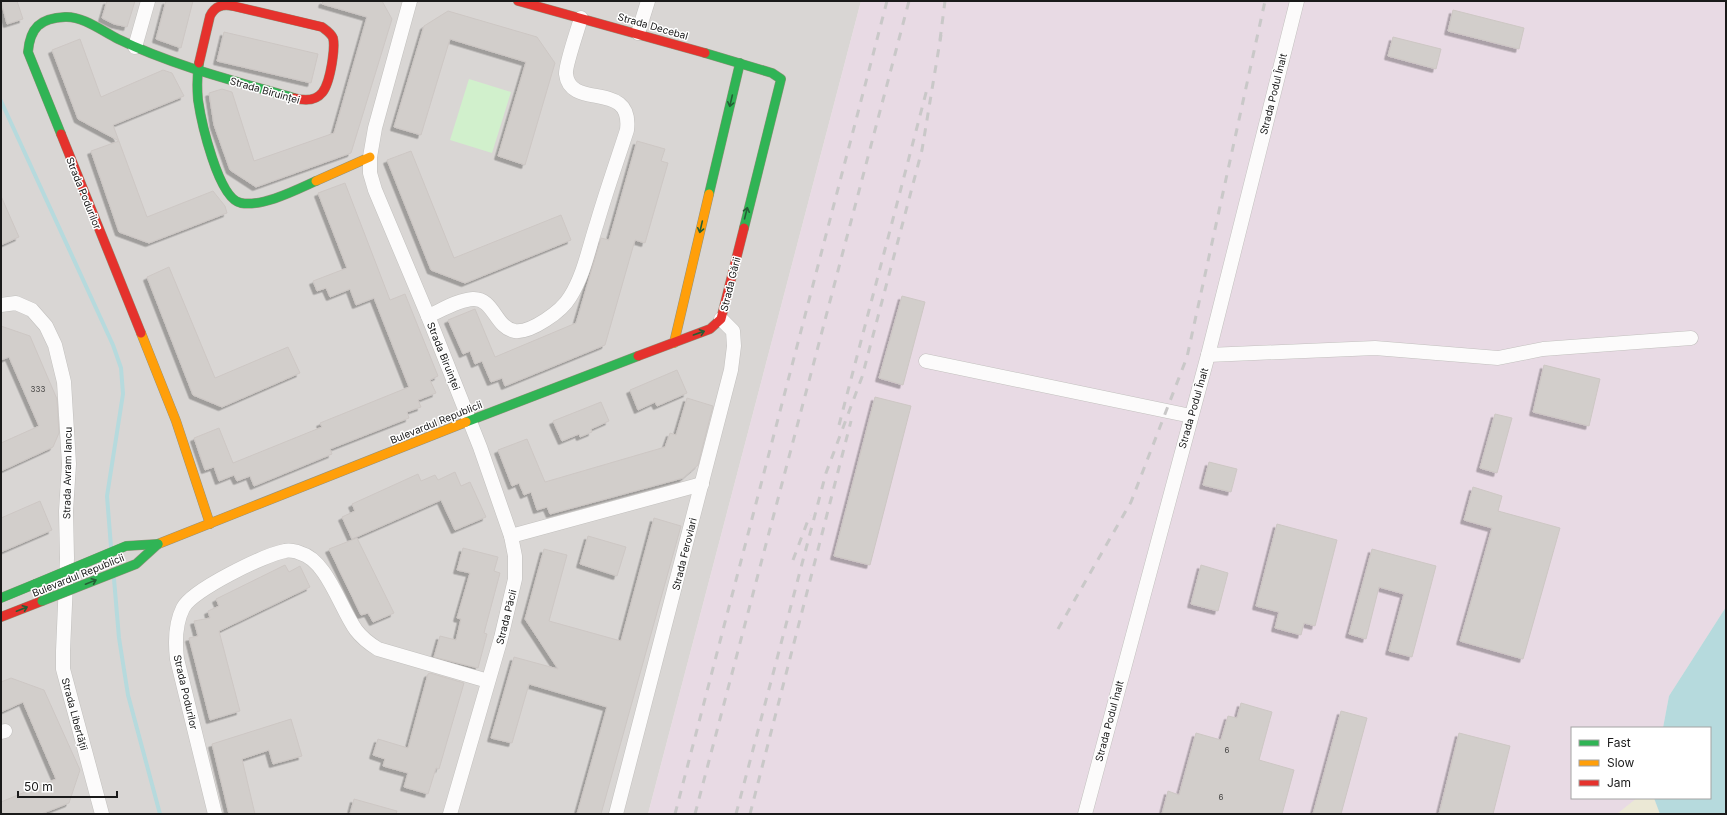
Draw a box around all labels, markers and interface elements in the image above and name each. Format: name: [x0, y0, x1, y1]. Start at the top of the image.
street label: Strada Decebal: [617, 10, 689, 42]
street label: Strada Podul Înalt: [1257, 51, 1289, 136]
street label: Strada Biruinței: [228, 74, 301, 107]
one-way arrow: [727, 94, 735, 107]
street label: Strada Podurilor: [64, 155, 104, 231]
one-way arrow: [743, 207, 751, 220]
one-way arrow: [697, 221, 705, 234]
street label: Strada Gării: [717, 256, 743, 312]
street label: Strada Biruinței: [424, 320, 463, 392]
one-way arrow: [692, 329, 704, 337]
street label: Strada Podul Înalt: [1176, 366, 1210, 450]
house number: 333: [31, 384, 45, 394]
street label: Bulevardul Republicii: [388, 398, 484, 446]
street label: Strada Avram Iancu: [60, 427, 74, 519]
street label: Strada Feroviari: [669, 516, 699, 592]
street label: Bulevardul Republicii: [30, 551, 126, 599]
one-way arrow: [85, 577, 97, 585]
street label: Strada Păcii: [493, 588, 519, 646]
one-way arrow: [15, 605, 27, 613]
street label: Strada Podurilor: [172, 653, 201, 731]
street label: Strada Libertății: [59, 676, 90, 752]
street label: Strada Podul Înalt: [1092, 679, 1126, 763]
legend: [1571, 727, 1711, 799]
text: Fast: [1607, 735, 1631, 750]
house number: 6: [1225, 745, 1230, 755]
text: Slow: [1607, 755, 1635, 770]
scale bar: [18, 773, 117, 799]
text: Jam: [1607, 775, 1631, 790]
text: 50 m: [24, 779, 53, 794]
house number: 6: [1219, 792, 1224, 802]

